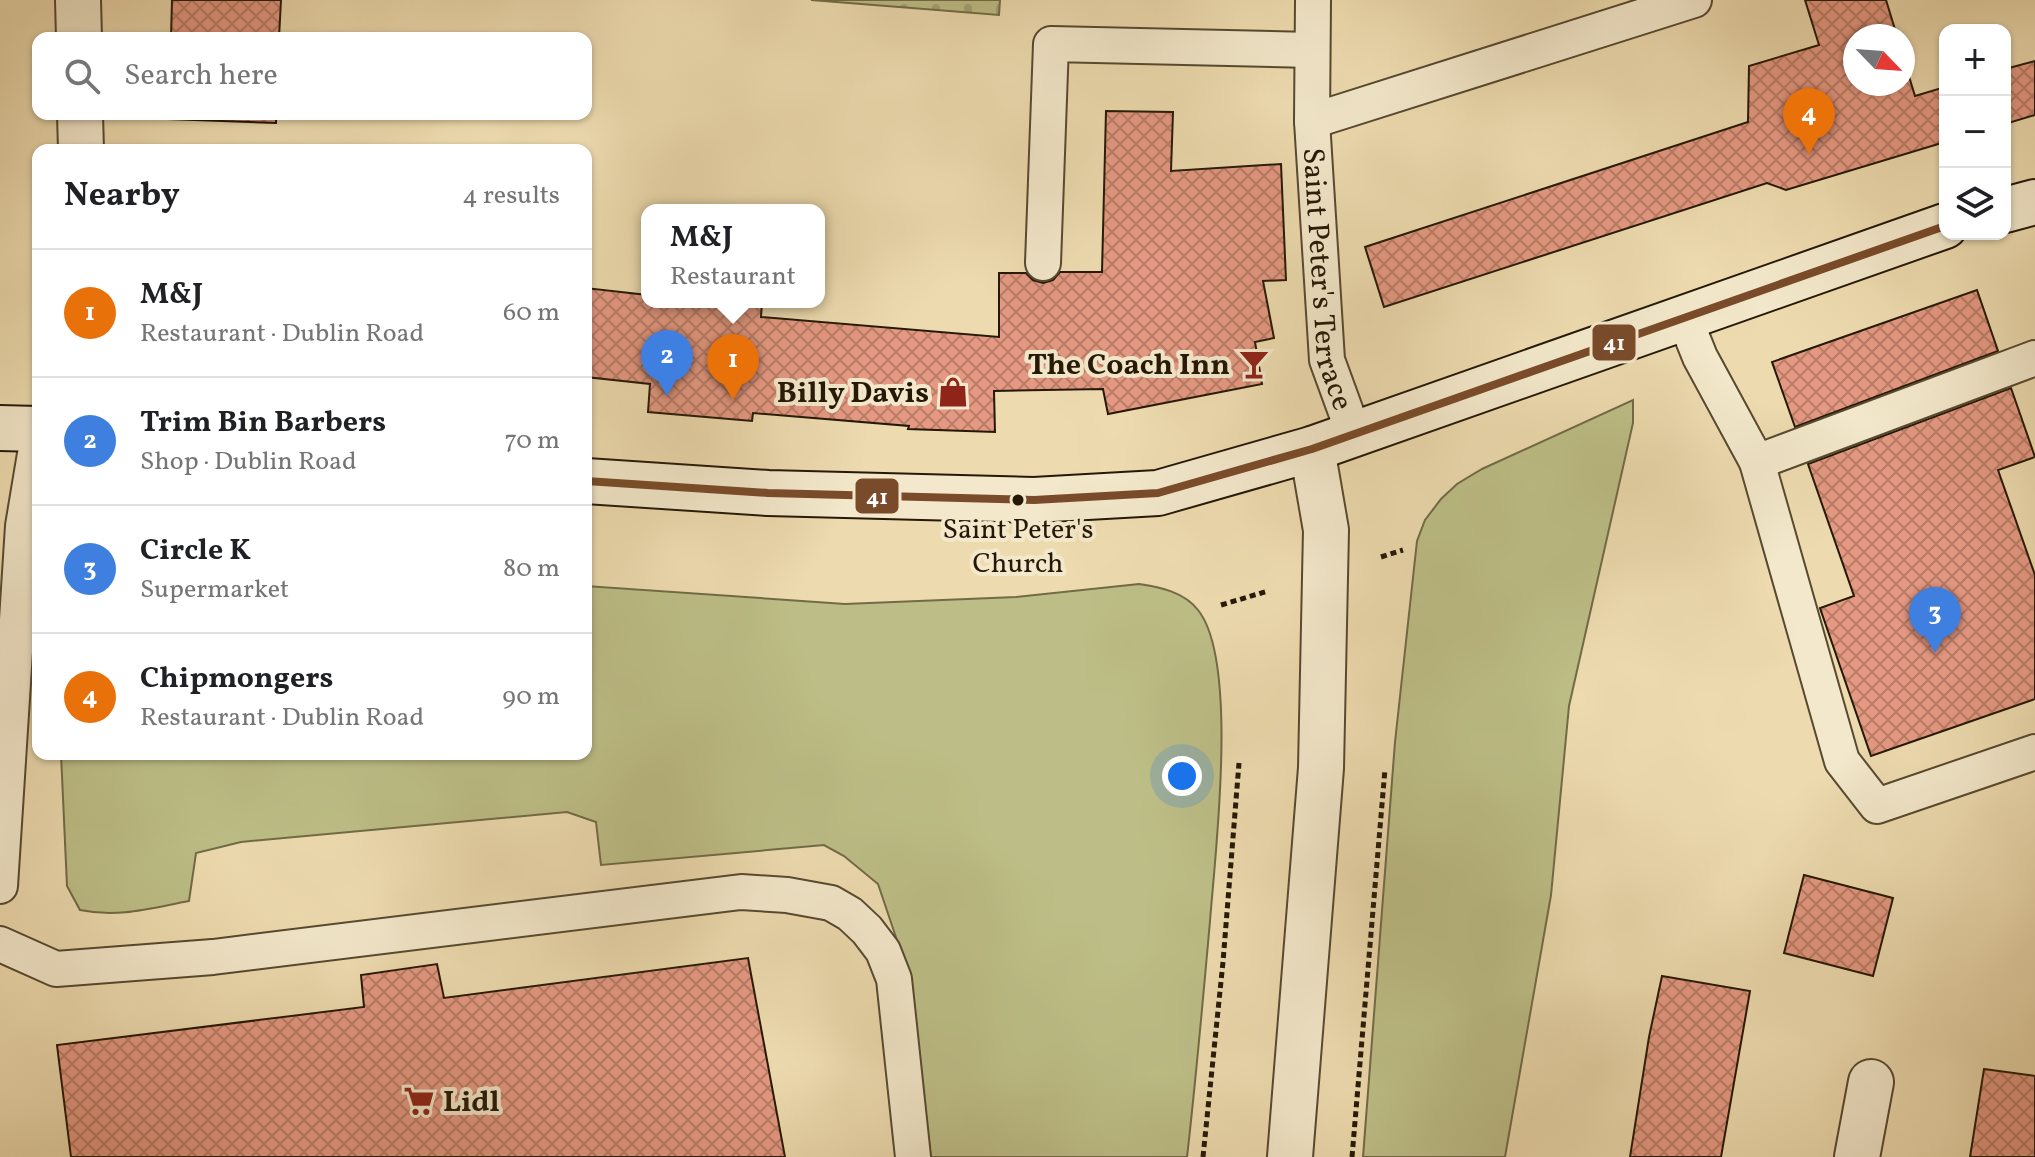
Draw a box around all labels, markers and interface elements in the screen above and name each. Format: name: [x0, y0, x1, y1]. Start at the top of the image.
north arrow: [1843, 24, 1915, 96]
map controls: [1939, 24, 2011, 240]
button: +: [1939, 24, 2011, 96]
search box: [32, 32, 592, 120]
icon: search: [60, 54, 104, 98]
text: Search here: [124, 55, 278, 97]
pin: 4: [1783, 88, 1835, 154]
button: −: [1939, 96, 2011, 168]
street label: Saint Peter's Terrace: [1291, 147, 1363, 417]
button: layers: [1939, 168, 2011, 240]
text: Nearby: [64, 173, 180, 220]
text: 4 results: [462, 178, 560, 214]
popup: [641, 204, 825, 308]
text: M&J: [670, 217, 733, 259]
text: Restaurant: [670, 259, 796, 295]
text: M&J: [140, 274, 203, 316]
text: 1: [85, 295, 95, 331]
text: 60 m: [503, 295, 560, 331]
text: Restaurant · Dublin Road: [140, 316, 424, 352]
line badge: 41: [1591, 323, 1637, 362]
text: 41: [1603, 329, 1625, 360]
pin: 2: [641, 330, 693, 396]
pin: 1: [707, 334, 759, 400]
place label: The Coach Inn: [1028, 345, 1230, 387]
bar icon: The Coach Inn: [1237, 347, 1271, 381]
place label: Billy Davis: [777, 373, 929, 415]
shop icon: Billy Davis: [936, 375, 970, 409]
text: Trim Bin Barbers: [140, 402, 386, 444]
text: 2: [83, 423, 97, 459]
text: 70 m: [505, 423, 560, 459]
text: Shop · Dublin Road: [140, 444, 357, 480]
line badge: 41: [854, 477, 900, 515]
text: 41: [866, 483, 888, 514]
marker: Saint Peter's Church: [1010, 492, 1026, 508]
place label: Saint Peter's Church: [942, 511, 1094, 584]
text: Circle K: [140, 530, 251, 572]
text: 3: [83, 551, 97, 587]
text: 80 m: [503, 551, 560, 587]
text: Supermarket: [140, 572, 289, 608]
pin: 3: [1909, 587, 1961, 653]
text: Chipmongers: [140, 658, 333, 700]
text: 4: [82, 679, 98, 715]
text: 90 m: [502, 679, 560, 715]
text: Restaurant · Dublin Road: [140, 700, 424, 736]
your location: [1162, 756, 1202, 796]
place label: Lidl: [443, 1082, 500, 1124]
supermarket icon: Lidl: [402, 1084, 436, 1118]

